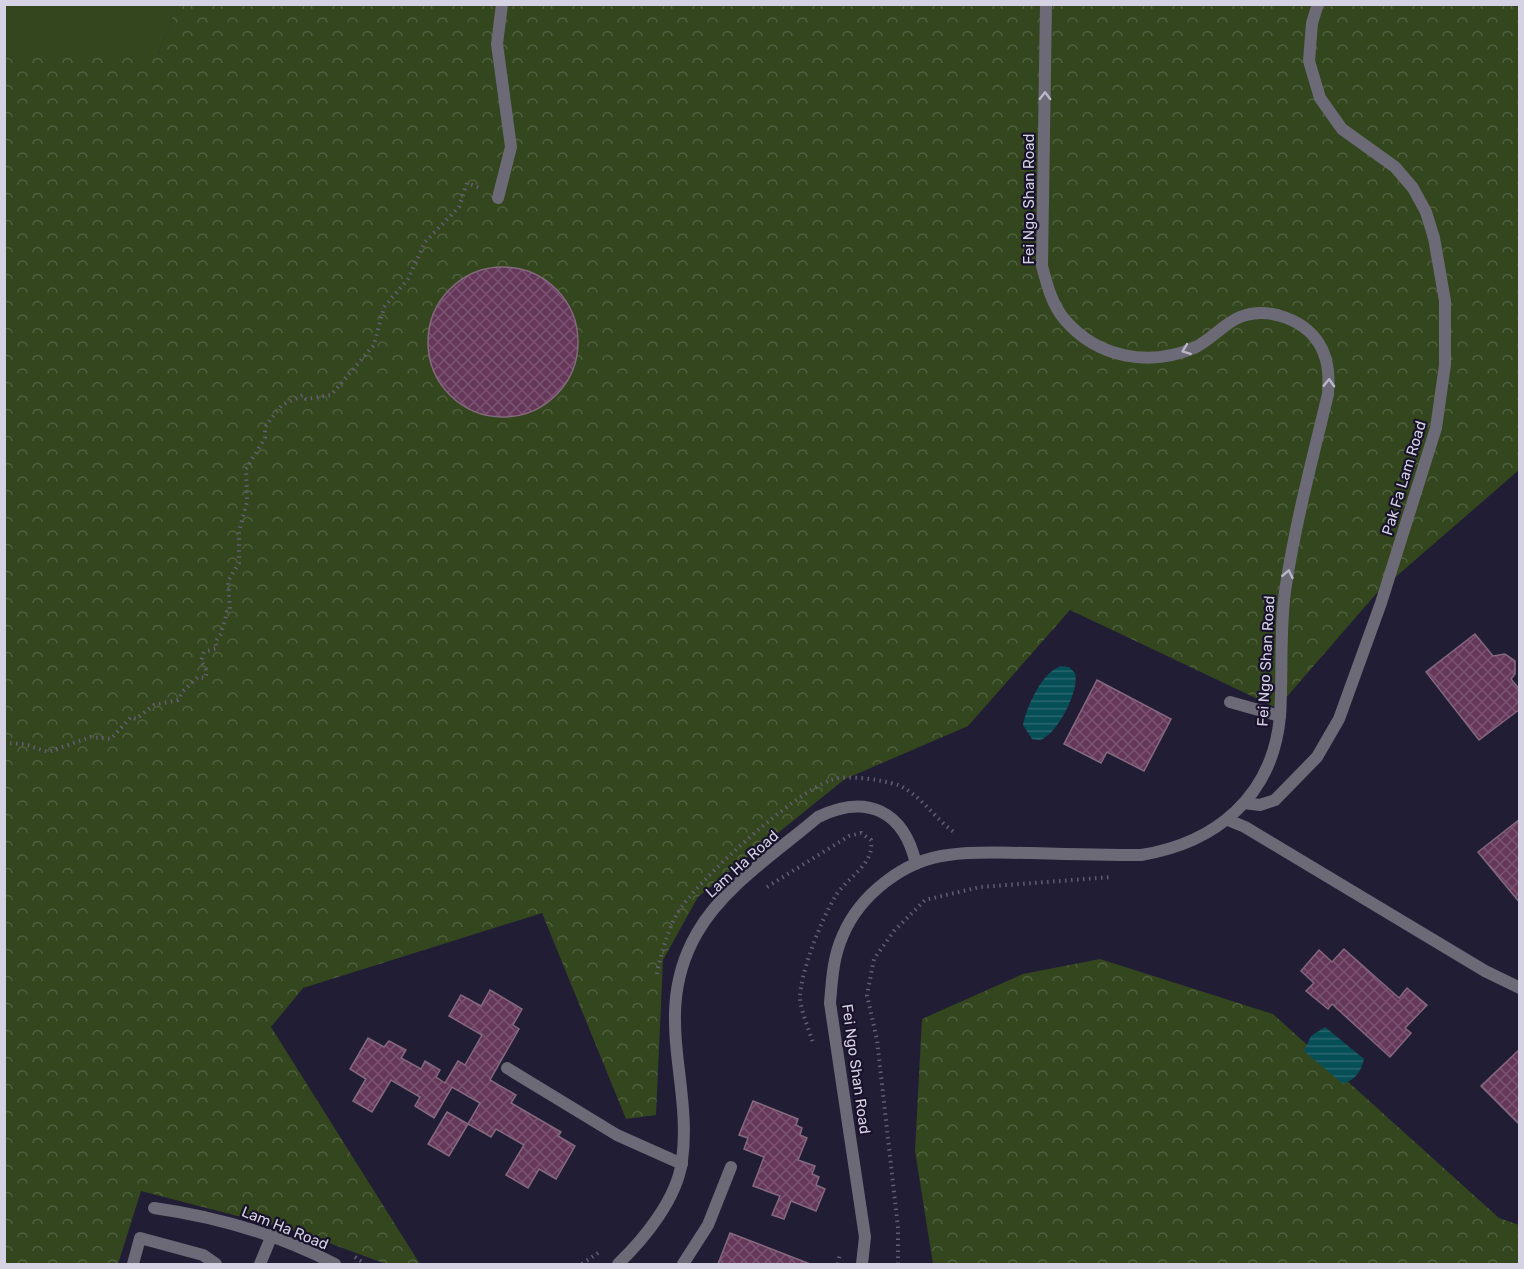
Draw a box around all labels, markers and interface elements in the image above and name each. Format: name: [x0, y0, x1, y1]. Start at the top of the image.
one-way arrow: [1039, 91, 1051, 100]
street label: Fei Ngo Shan Road: [1020, 133, 1038, 265]
one-way arrow: [1181, 343, 1192, 356]
one-way arrow: [1322, 379, 1335, 388]
street label: Pak Fa Lam Road: [1378, 419, 1430, 537]
one-way arrow: [1281, 569, 1294, 579]
street label: Fei Ngo Shan Road: [1254, 595, 1278, 727]
street label: Lam Ha Road: [702, 827, 782, 901]
street label: Fei Ngo Shan Road: [838, 1003, 874, 1135]
street label: Lam Ha Road: [239, 1202, 331, 1254]

